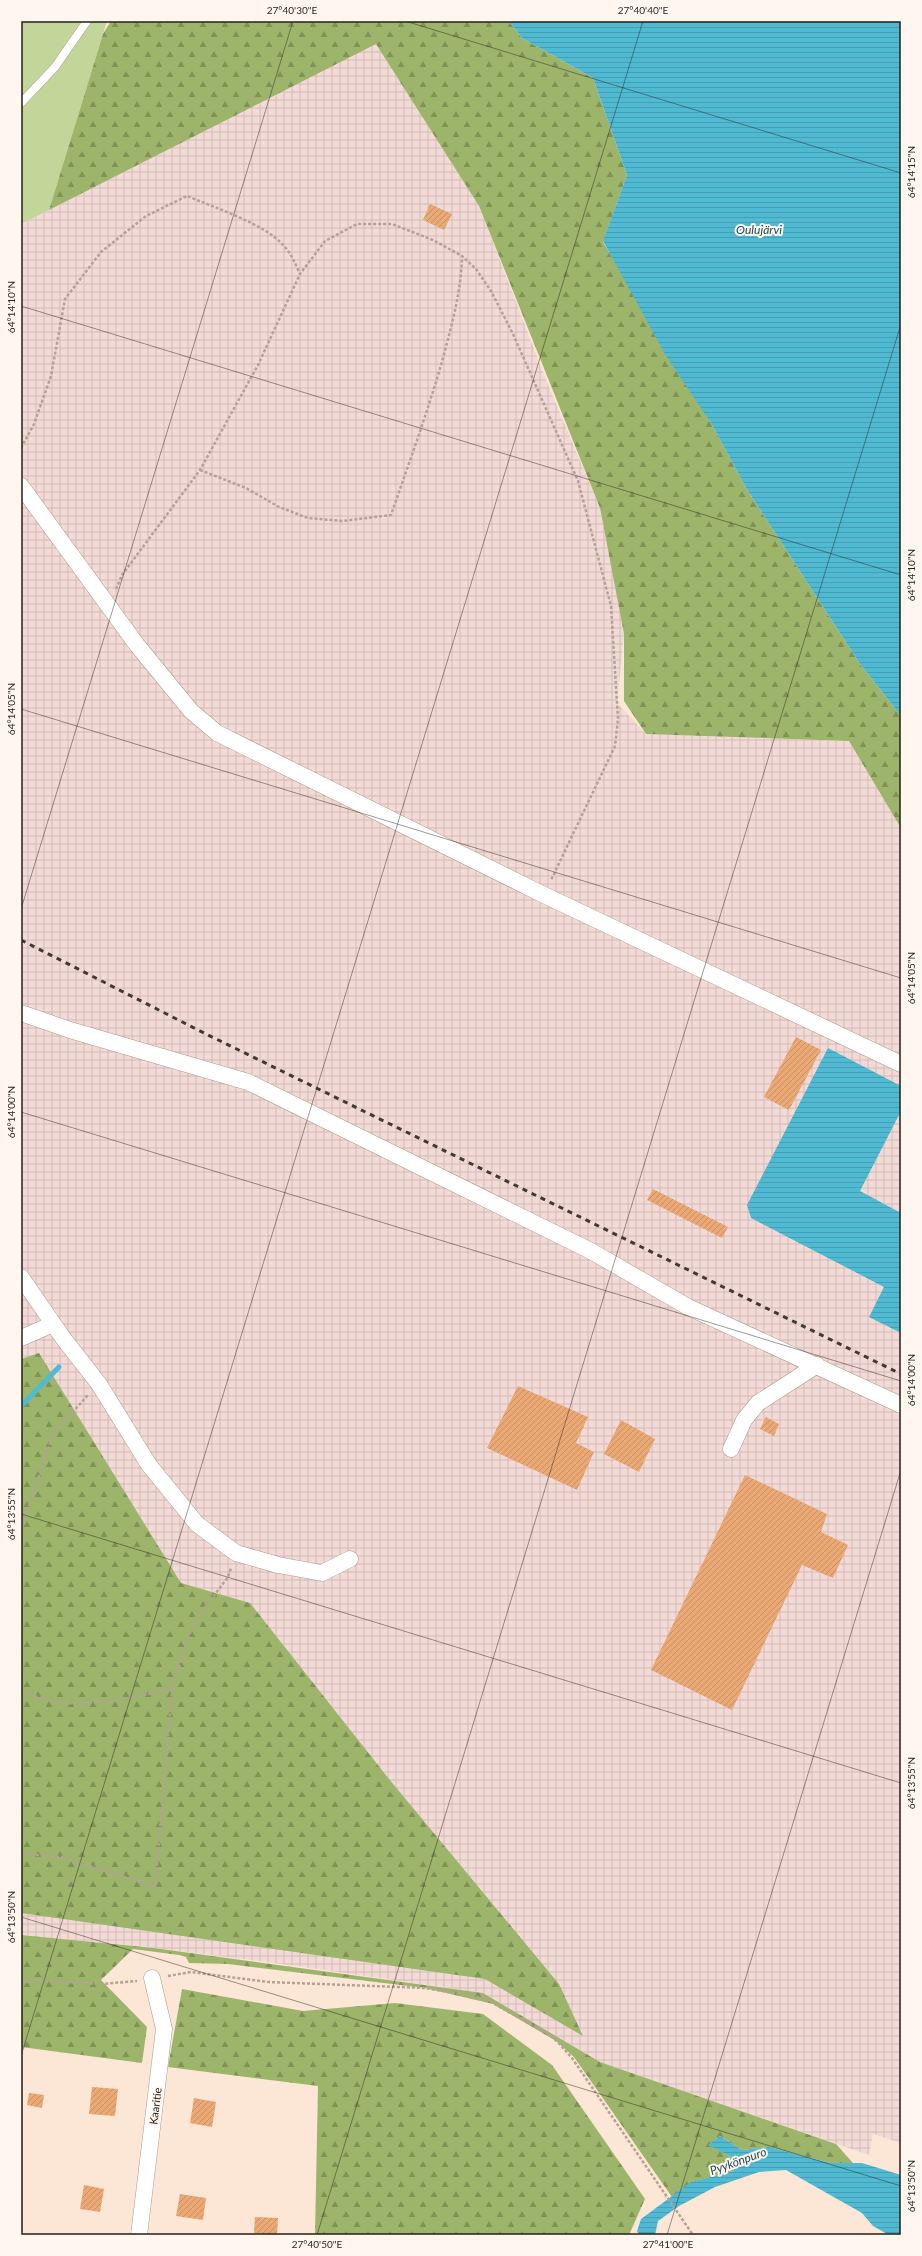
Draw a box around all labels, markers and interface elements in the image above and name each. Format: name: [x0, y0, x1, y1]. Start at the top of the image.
text: 27°40'30"E: [267, 4, 317, 16]
text: 27°40'40"E: [618, 4, 668, 16]
text: 64°14'15"N: [905, 146, 917, 198]
water label: Oulujärvi: [736, 222, 782, 237]
text: 64°14'10"N: [5, 281, 17, 333]
text: 64°14'10"N: [905, 549, 917, 601]
text: 64°14'05"N: [5, 683, 17, 735]
text: 64°14'05"N: [905, 952, 917, 1004]
text: 64°14'00"N: [5, 1086, 17, 1138]
text: 64°14'00"N: [905, 1354, 917, 1406]
text: 64°13'55"N: [5, 1488, 17, 1540]
text: 64°13'55"N: [905, 1757, 917, 1809]
text: 64°13'50"N: [5, 1891, 17, 1943]
street label: Kaaritie: [146, 2086, 164, 2125]
water label: Pyykönpuro: [708, 2144, 768, 2178]
text: 64°13'50"N: [905, 2160, 917, 2212]
text: 27°40'50"E: [292, 2238, 342, 2250]
text: 27°41'00"E: [643, 2238, 693, 2250]

